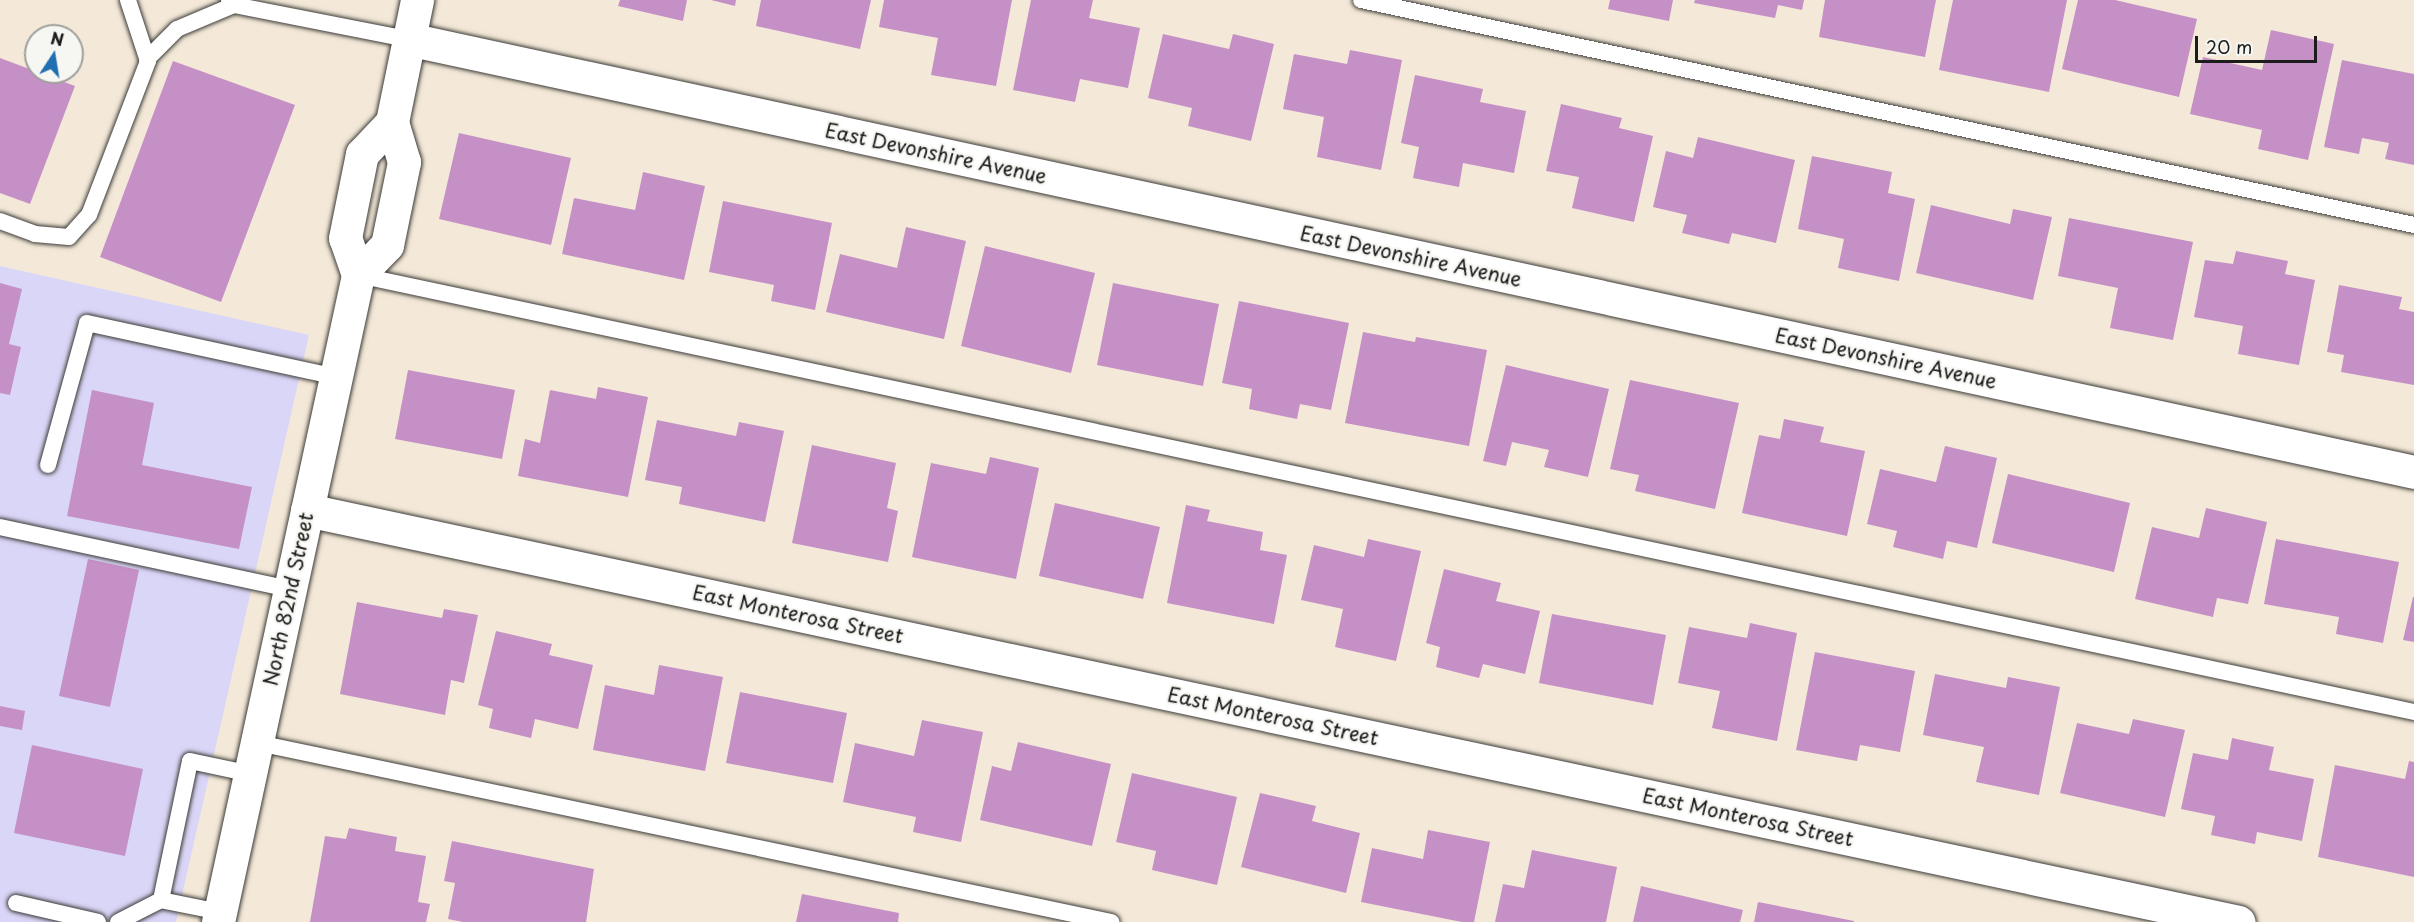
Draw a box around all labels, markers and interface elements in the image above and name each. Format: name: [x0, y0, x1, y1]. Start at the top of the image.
north arrow: [24, 24, 84, 84]
scale bar: [2198, 24, 2320, 62]
text: N: [49, 25, 66, 51]
text: 20 m: [2206, 33, 2252, 60]
street label: East Devonshire Avenue: [821, 117, 1051, 189]
street label: East Devonshire Avenue: [1296, 220, 1526, 292]
street label: East Devonshire Avenue: [1771, 322, 2001, 394]
street label: North 82nd Street: [258, 509, 318, 689]
street label: East Monterosa Street: [690, 580, 906, 648]
street label: East Monterosa Street: [1165, 682, 1381, 750]
street label: East Monterosa Street: [1640, 783, 1856, 851]

